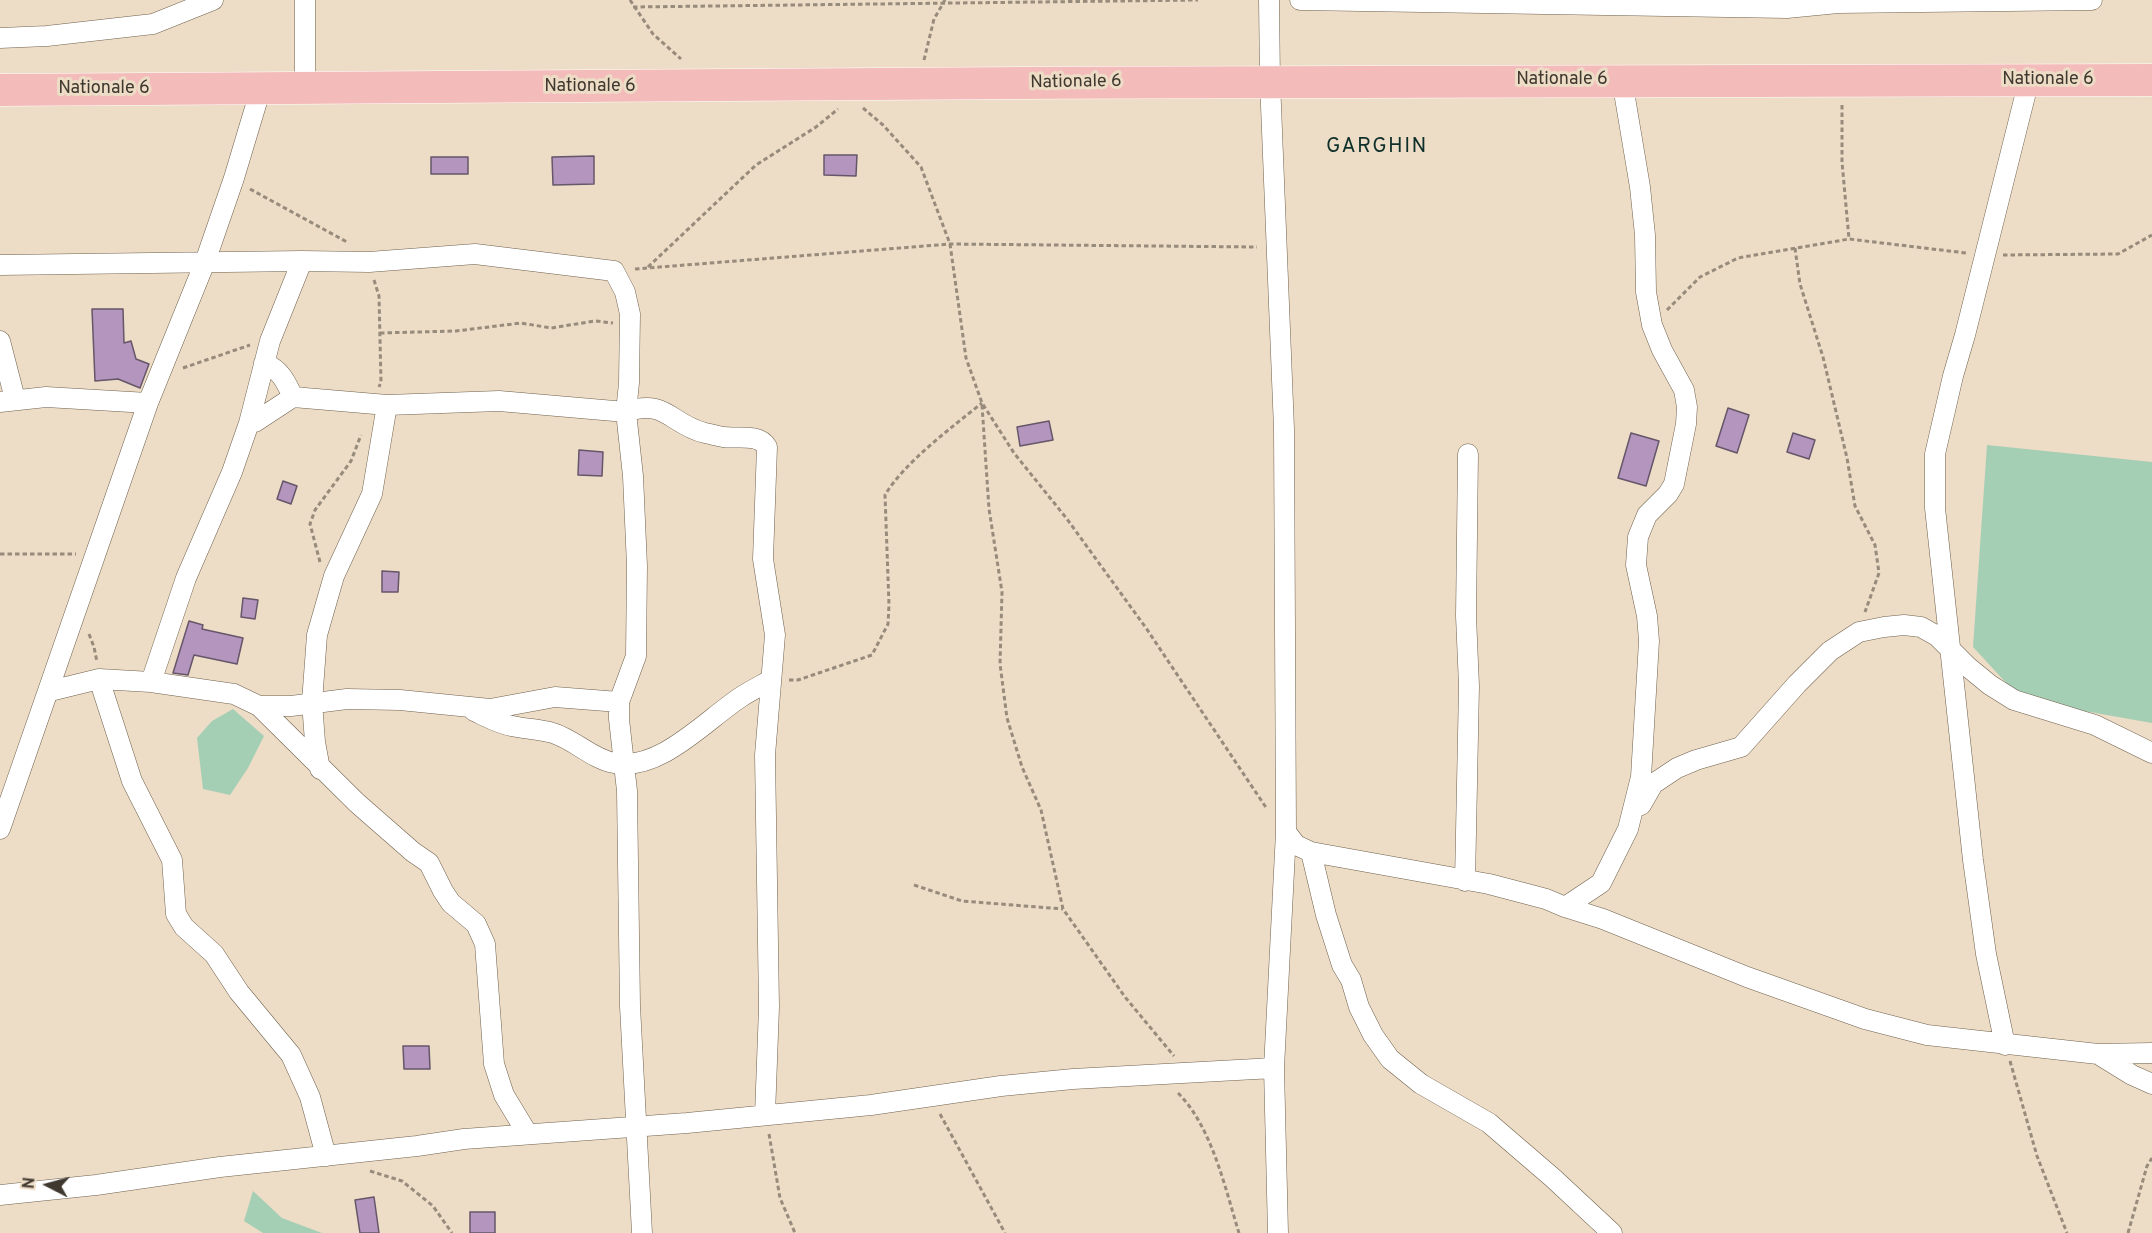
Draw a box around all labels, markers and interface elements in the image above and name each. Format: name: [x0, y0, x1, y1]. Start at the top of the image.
street label: Nationale 6: [1516, 69, 1608, 91]
street label: Nationale 6: [2002, 69, 2094, 91]
street label: Nationale 6: [1030, 71, 1122, 95]
street label: Nationale 6: [544, 76, 636, 98]
street label: Nationale 6: [58, 78, 150, 100]
district label: GARGHIN: [1326, 135, 1428, 161]
north arrow: [18, 1155, 78, 1215]
text: N: [20, 1176, 41, 1190]

